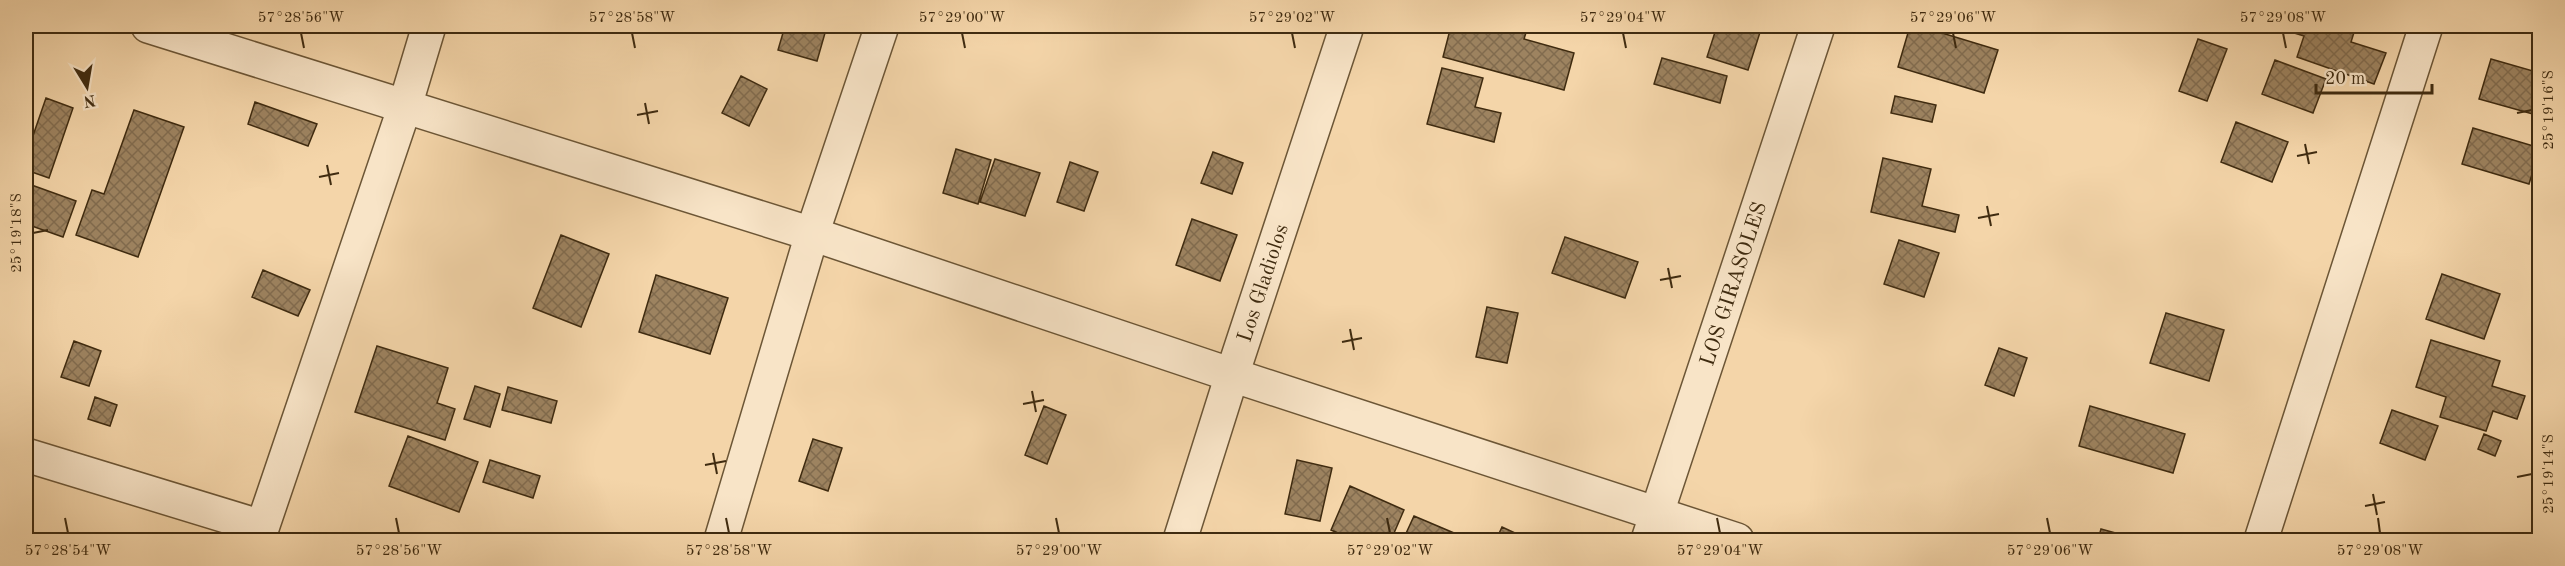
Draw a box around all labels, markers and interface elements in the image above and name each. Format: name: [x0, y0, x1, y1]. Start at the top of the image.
text: 57°28'56"W: [258, 11, 344, 26]
text: 57°28'58"W: [589, 11, 675, 26]
text: 57°29'00"W: [919, 11, 1005, 26]
text: 57°29'02"W: [1249, 11, 1335, 26]
text: 57°29'04"W: [1580, 11, 1666, 26]
text: 57°29'06"W: [1910, 11, 1996, 26]
text: 57°29'08"W: [2240, 11, 2326, 26]
north arrow: [57, 57, 117, 117]
scale bar: [2316, 57, 2432, 95]
text: 20 m: [2325, 70, 2365, 88]
text: 25°19'16"S: [2542, 70, 2557, 150]
text: N: [81, 91, 97, 109]
text: 25°19'18"S: [10, 193, 25, 273]
street label: LOS GIRASOLES: [1697, 199, 1771, 369]
street label: Los Gladiolos: [1235, 222, 1293, 345]
text: 25°19'14"S: [2542, 434, 2557, 514]
text: 57°28'54"W: [25, 544, 111, 559]
text: 57°28'56"W: [356, 544, 442, 559]
text: 57°28'58"W: [686, 544, 772, 559]
text: 57°29'00"W: [1016, 544, 1102, 559]
text: 57°29'02"W: [1347, 544, 1433, 559]
text: 57°29'04"W: [1677, 544, 1763, 559]
text: 57°29'06"W: [2007, 544, 2093, 559]
text: 57°29'08"W: [2337, 544, 2423, 559]

